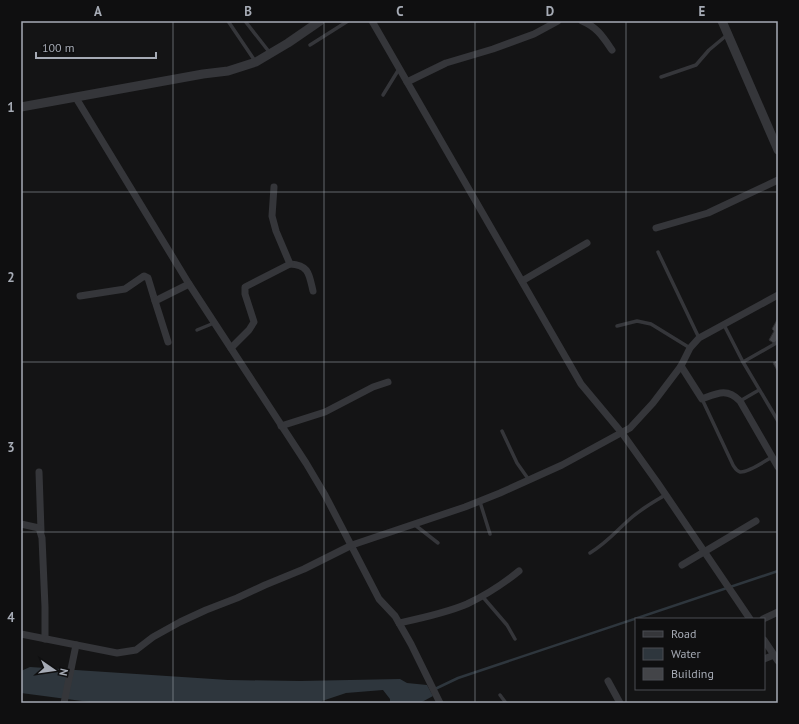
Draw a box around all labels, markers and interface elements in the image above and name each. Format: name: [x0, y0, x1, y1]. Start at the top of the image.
text: A: [94, 3, 102, 20]
text: B: [244, 3, 252, 20]
text: C: [396, 3, 404, 20]
text: D: [546, 3, 554, 20]
text: E: [699, 3, 706, 20]
scale bar: [36, 34, 156, 60]
text: 100 m: [42, 40, 75, 55]
text: 1: [7, 99, 15, 116]
text: 2: [7, 269, 15, 286]
text: 3: [7, 439, 15, 456]
text: 4: [7, 609, 15, 626]
legend: [635, 618, 765, 690]
text: Road: [671, 626, 696, 641]
text: Water: [671, 646, 701, 661]
north arrow: [34, 650, 74, 690]
text: Building: [671, 666, 714, 681]
text: N: [56, 667, 71, 677]

